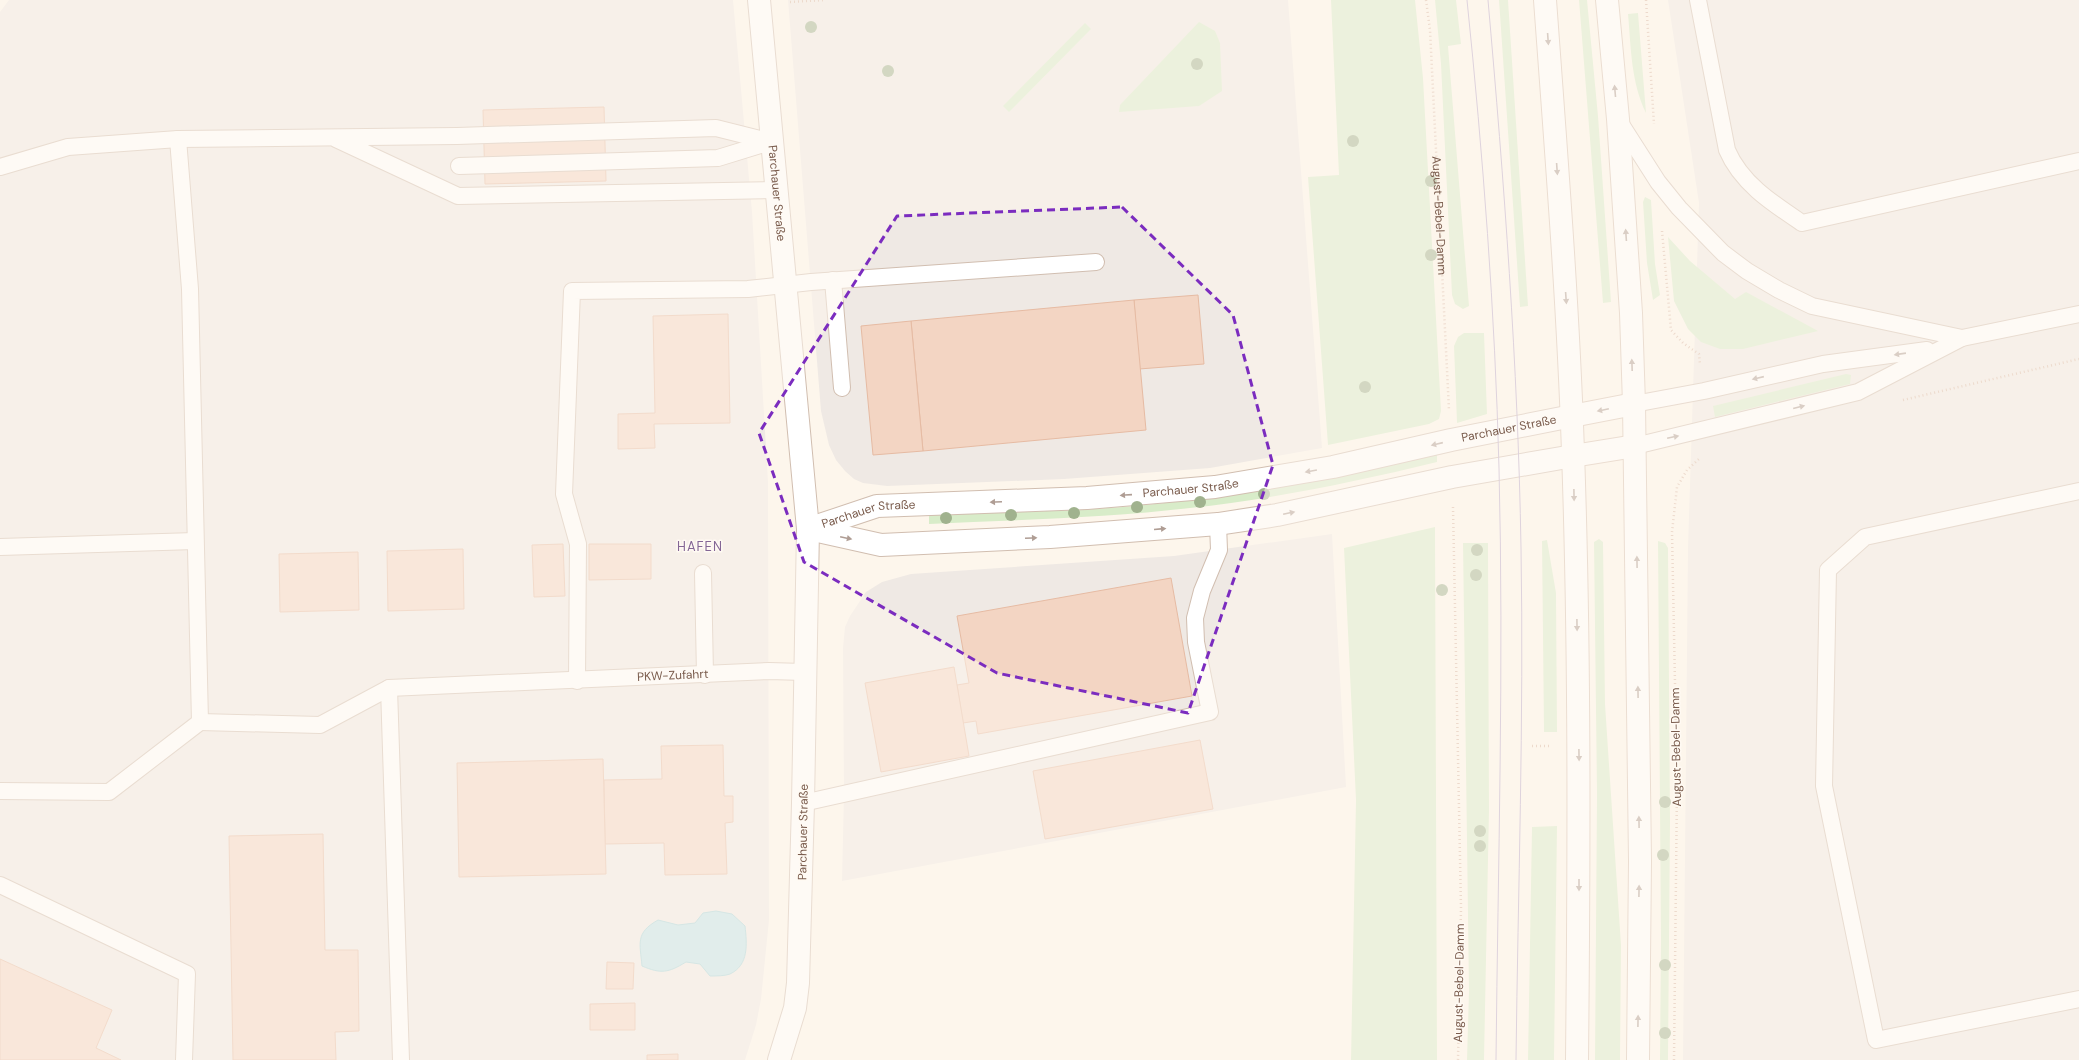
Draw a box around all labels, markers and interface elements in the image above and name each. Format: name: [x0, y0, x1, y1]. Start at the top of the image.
one-way arrow: [1544, 33, 1551, 45]
one-way arrow: [1612, 85, 1619, 97]
street label: Parchauer Straße: [764, 144, 789, 242]
street label: August-Bebel-Damm: [1428, 156, 1450, 275]
one-way arrow: [1553, 163, 1560, 175]
one-way arrow: [1622, 229, 1629, 241]
one-way arrow: [1563, 292, 1570, 304]
one-way arrow: [1894, 351, 1906, 357]
one-way arrow: [1629, 359, 1636, 371]
one-way arrow: [1752, 376, 1765, 382]
one-way arrow: [1793, 403, 1805, 409]
one-way arrow: [1597, 407, 1609, 413]
street label: Parchauer Straße: [1460, 411, 1558, 446]
one-way arrow: [1666, 434, 1679, 440]
one-way arrow: [1431, 441, 1444, 447]
one-way arrow: [1304, 469, 1317, 475]
street label: Parchauer Straße: [1142, 475, 1240, 501]
one-way arrow: [1571, 489, 1577, 502]
one-way arrow: [1120, 492, 1132, 499]
street label: Parchauer Straße: [820, 497, 916, 532]
one-way arrow: [989, 499, 1002, 505]
one-way arrow: [1283, 509, 1295, 515]
one-way arrow: [1154, 526, 1166, 533]
one-way arrow: [839, 535, 852, 541]
one-way arrow: [1025, 535, 1037, 542]
district label: HAFEN: [677, 538, 723, 555]
one-way arrow: [1634, 555, 1640, 568]
one-way arrow: [1573, 619, 1580, 631]
street label: PKW-Zufahrt: [637, 666, 709, 685]
one-way arrow: [1635, 685, 1641, 698]
street label: August-Bebel-Damm: [1667, 687, 1685, 807]
one-way arrow: [1576, 749, 1582, 762]
street label: Parchauer Straße: [794, 784, 812, 880]
one-way arrow: [1636, 815, 1642, 828]
one-way arrow: [1575, 879, 1582, 891]
one-way arrow: [1636, 885, 1643, 897]
street label: August-Bebel-Damm: [1450, 923, 1468, 1043]
one-way arrow: [1635, 1014, 1641, 1027]

